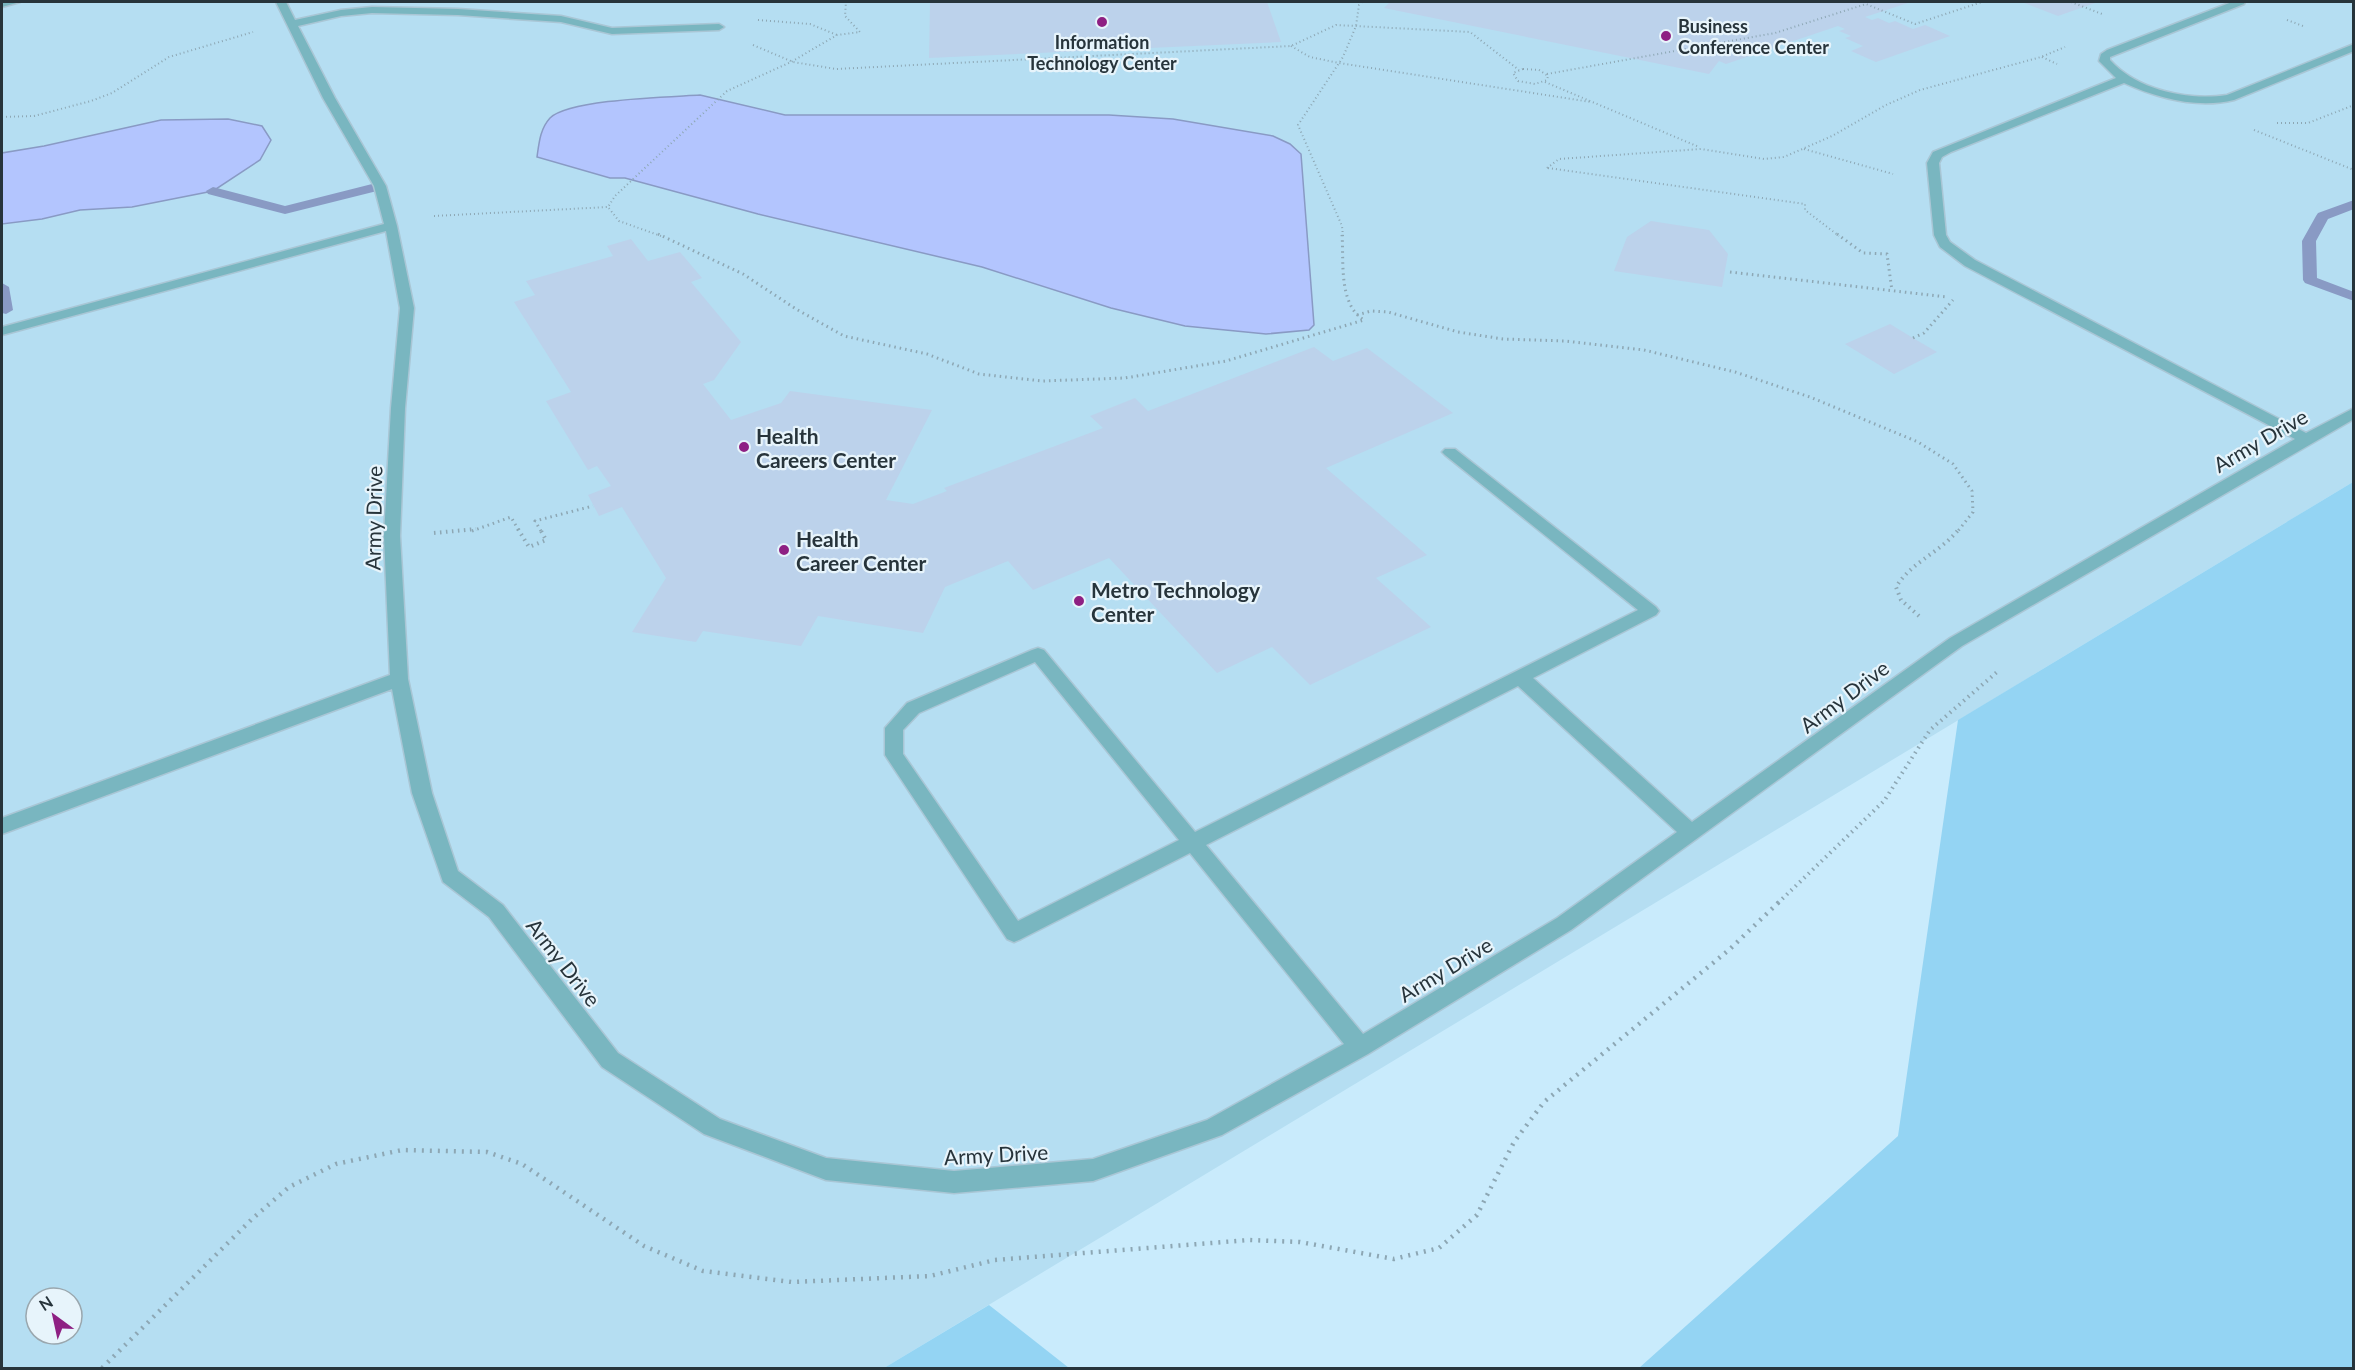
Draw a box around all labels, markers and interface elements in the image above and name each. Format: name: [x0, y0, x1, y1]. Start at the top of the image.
marker: Information Technology Center: [1095, 15, 1109, 29]
place label: Business Conference Center: [1678, 15, 1829, 58]
marker: Business Conference Center: [1659, 29, 1673, 43]
place label: Information Technology Center: [1027, 31, 1177, 74]
street label: Army Drive: [2208, 403, 2312, 477]
place label: Health Careers Center: [756, 423, 896, 472]
marker: Health Careers Center: [737, 440, 751, 454]
street label: Army Drive: [360, 465, 386, 571]
place label: Health Career Center: [796, 526, 927, 575]
marker: Health Career Center: [777, 543, 791, 557]
place label: Metro Technology Center: [1091, 577, 1261, 626]
marker: Metro Technology Center: [1072, 594, 1086, 608]
street label: Army Drive: [1795, 655, 1893, 737]
street label: Army Drive: [522, 913, 606, 1011]
street label: Army Drive: [1394, 931, 1496, 1007]
street label: Army Drive: [943, 1139, 1049, 1169]
north arrow: [24, 1286, 84, 1346]
text: N: [35, 1292, 56, 1314]

